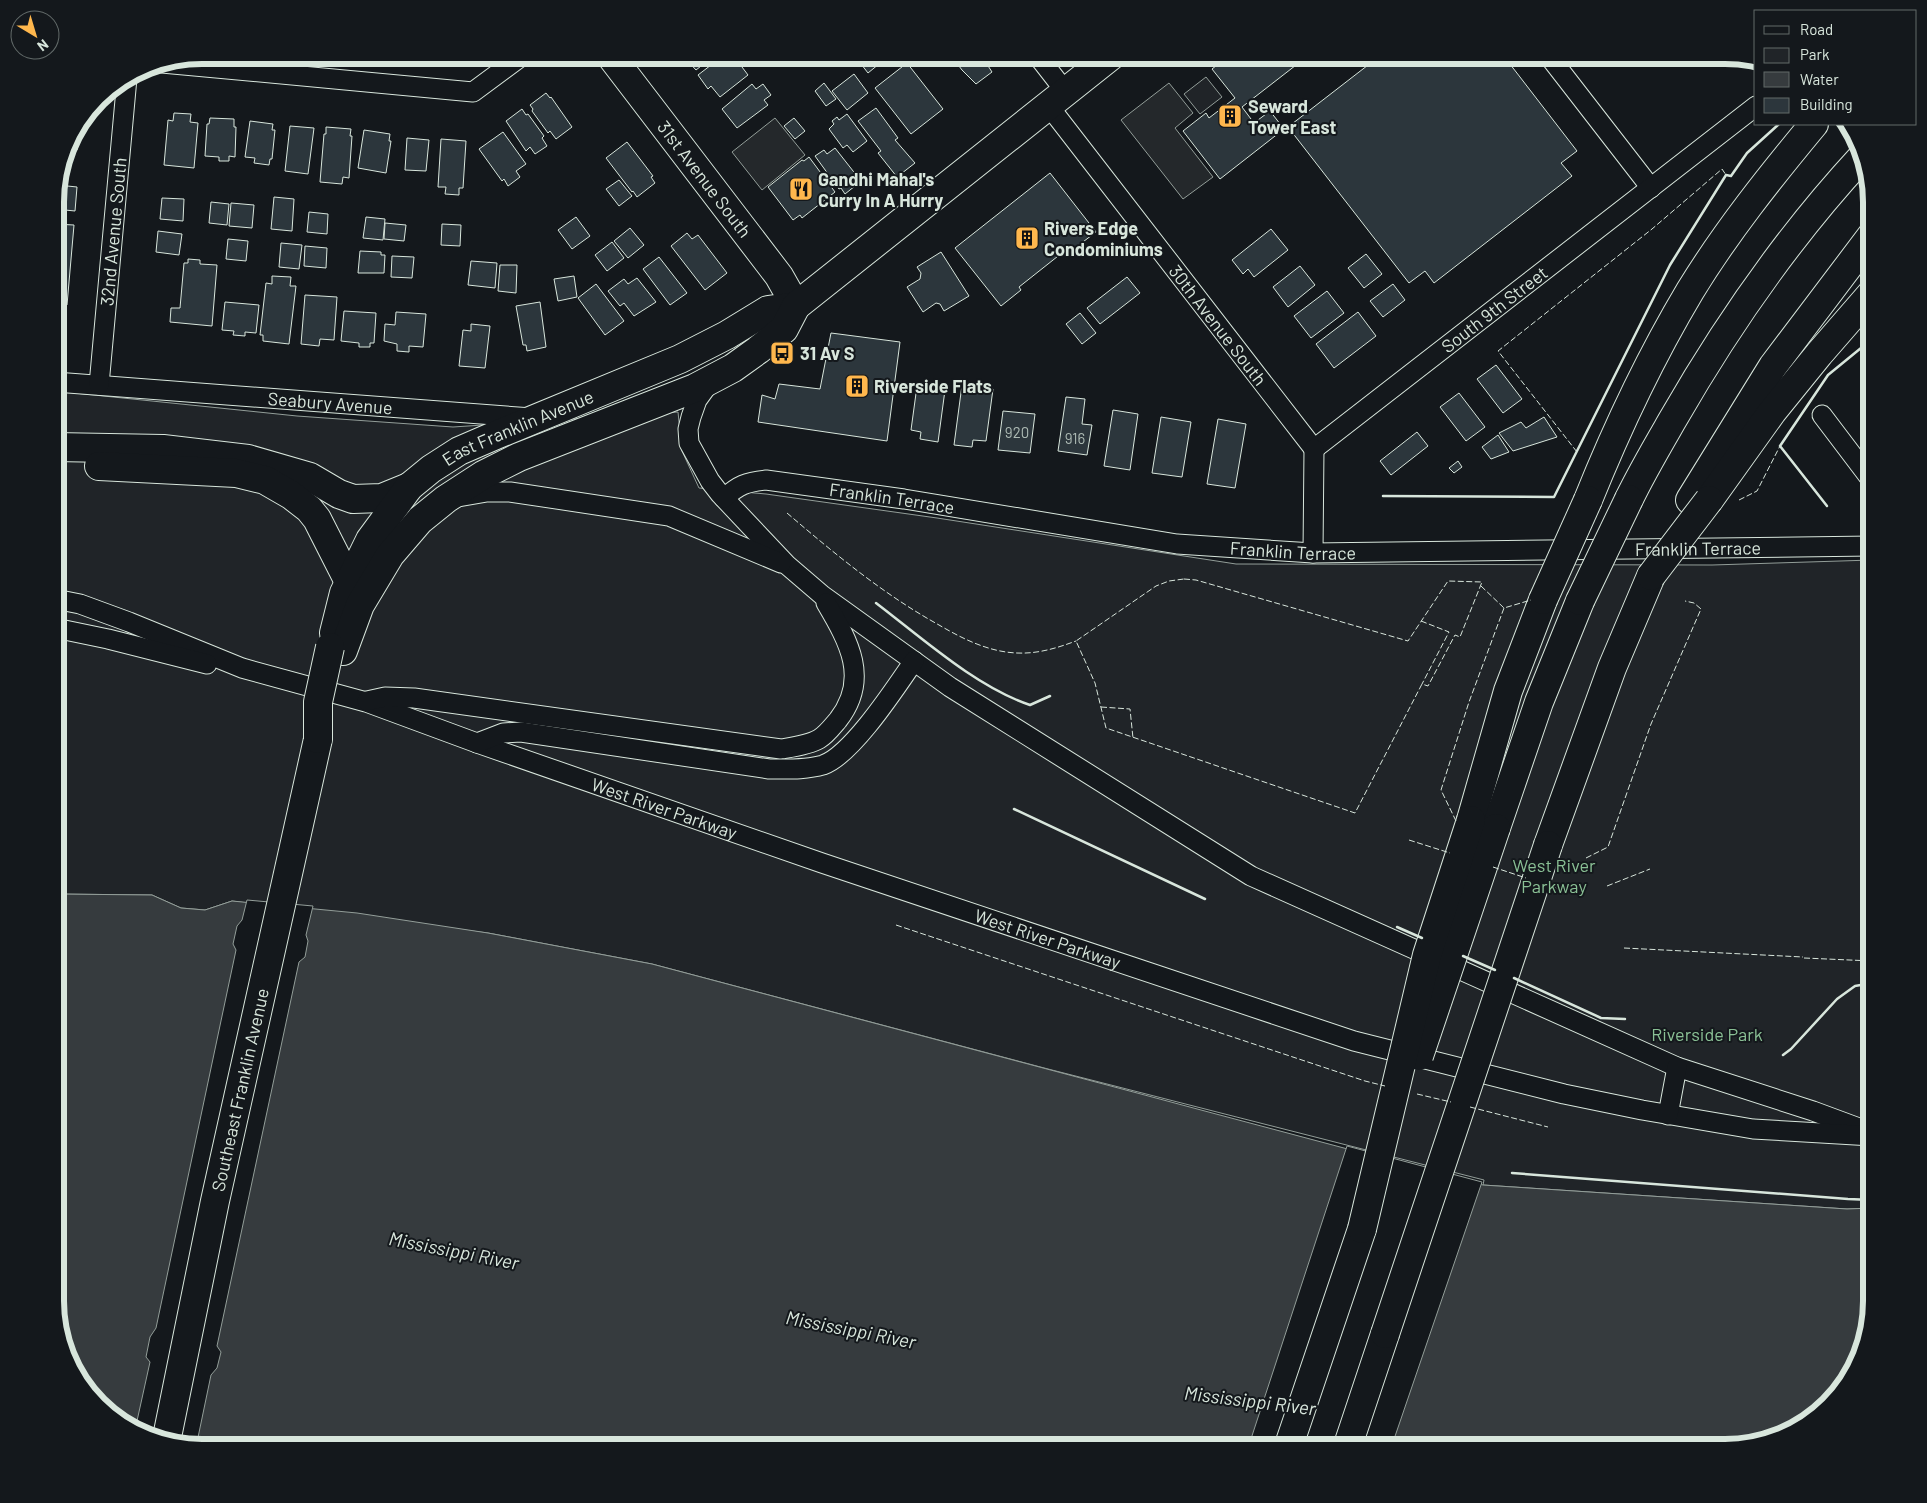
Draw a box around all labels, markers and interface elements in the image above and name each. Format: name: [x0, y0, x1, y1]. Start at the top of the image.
north arrow: [10, 10, 60, 60]
legend: [1754, 10, 1917, 125]
text: Road: [1800, 20, 1833, 38]
text: N: [34, 36, 52, 55]
text: Park: [1800, 45, 1830, 63]
text: Water: [1800, 70, 1839, 88]
place label: Seward Tower East: [1248, 95, 1336, 138]
text: Building: [1800, 95, 1853, 113]
building icon: Seward Tower East: [1217, 103, 1243, 129]
street label: 31st Avenue South: [653, 116, 756, 242]
street label: 32nd Avenue South: [95, 156, 131, 307]
place label: Gandhi Mahal's Curry In A Hurry: [818, 168, 943, 211]
restaurant icon: Gandhi Mahal's Curry In A Hurry: [788, 176, 814, 202]
place label: Rivers Edge Condominiums: [1044, 217, 1163, 260]
building icon: Rivers Edge Condominiums: [1014, 225, 1040, 251]
street label: 30th Avenue South: [1165, 260, 1272, 390]
street label: South 9th Street: [1437, 261, 1552, 357]
bus stop icon: 31 Av S: [769, 340, 795, 366]
place label: 31 Av S: [800, 342, 855, 364]
building icon: Riverside Flats: [844, 373, 870, 399]
place label: Riverside Flats: [874, 375, 992, 397]
street label: East Franklin Avenue: [438, 385, 597, 470]
street label: Seabury Avenue: [267, 387, 393, 418]
house number: 920: [1005, 423, 1029, 441]
house number: 916: [1065, 429, 1085, 447]
street label: Franklin Terrace: [828, 478, 956, 518]
street label: Franklin Terrace: [1635, 536, 1761, 560]
street label: Franklin Terrace: [1229, 537, 1356, 564]
street label: West River Parkway: [589, 773, 740, 844]
park label: West River Parkway: [1512, 854, 1596, 897]
street label: West River Parkway: [972, 904, 1124, 973]
street label: Southeast Franklin Avenue: [207, 986, 273, 1193]
park label: Riverside Park: [1651, 1023, 1763, 1045]
water label: Mississippi River: [387, 1226, 522, 1274]
water label: Mississippi River: [784, 1305, 919, 1353]
water label: Mississippi River: [1183, 1381, 1318, 1420]

